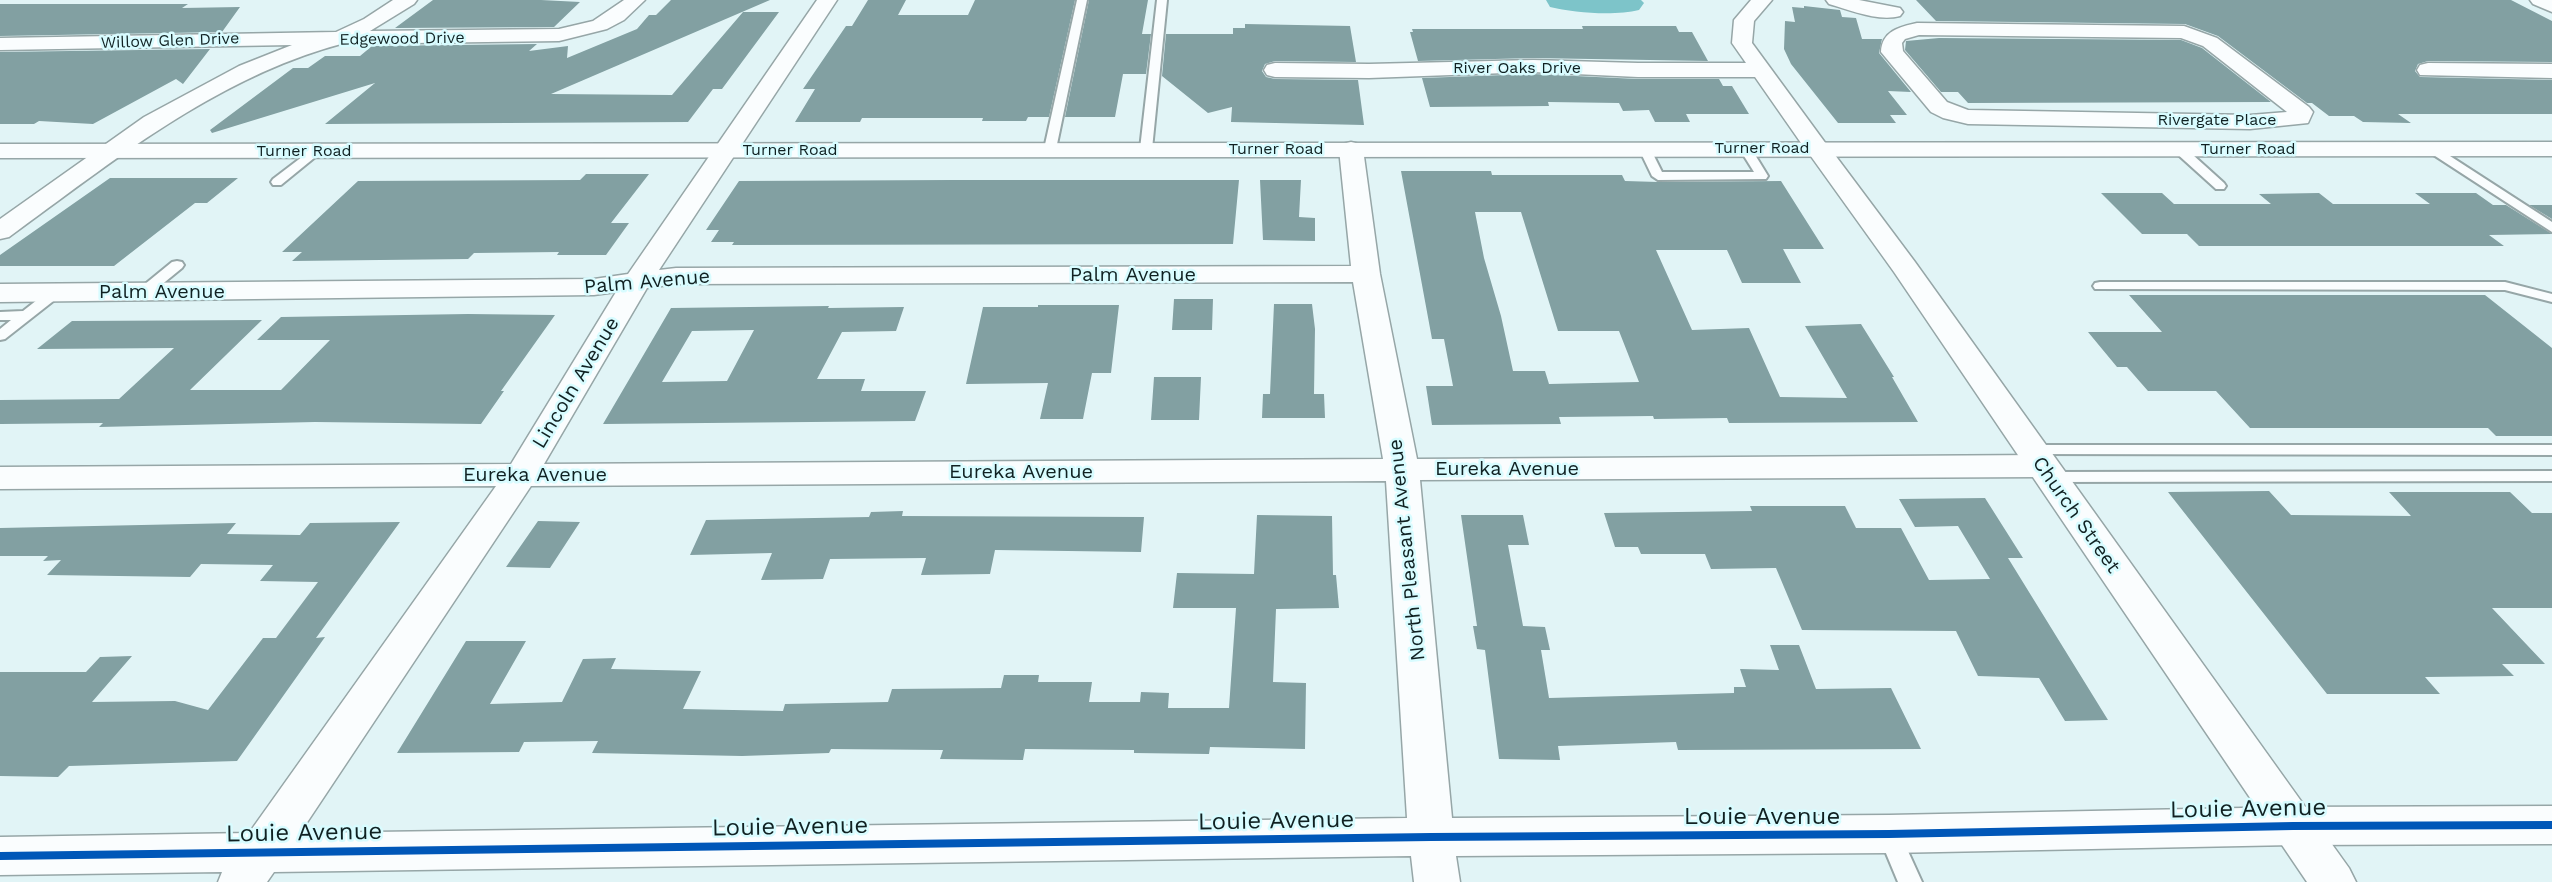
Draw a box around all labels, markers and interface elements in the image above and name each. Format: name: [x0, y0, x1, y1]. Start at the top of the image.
street label: Edgewood Drive: [339, 28, 465, 50]
street label: Willow Glen Drive: [100, 29, 240, 53]
street label: River Oaks Drive: [1453, 58, 1581, 78]
street label: Rivergate Place: [2157, 110, 2277, 130]
street label: Turner Road: [1714, 138, 1810, 158]
street label: Turner Road: [1228, 139, 1324, 159]
street label: Turner Road: [2200, 139, 2296, 159]
street label: Turner Road: [742, 140, 838, 160]
street label: Turner Road: [256, 141, 352, 161]
street label: Palm Avenue: [1070, 263, 1196, 287]
street label: Palm Avenue: [583, 265, 711, 299]
street label: Palm Avenue: [99, 280, 225, 304]
street label: Lincoln Avenue: [527, 313, 625, 453]
street label: North Pleasant Avenue: [1383, 438, 1431, 662]
street label: Church Street: [2027, 452, 2125, 578]
street label: Eureka Avenue: [1435, 457, 1579, 481]
street label: Eureka Avenue: [949, 460, 1093, 484]
street label: Eureka Avenue: [463, 463, 607, 487]
street label: Louie Avenue: [2170, 793, 2326, 825]
street label: Louie Avenue: [1684, 803, 1840, 831]
street label: Louie Avenue: [1198, 805, 1354, 837]
street label: Louie Avenue: [712, 811, 868, 843]
street label: Louie Avenue: [226, 817, 382, 849]

